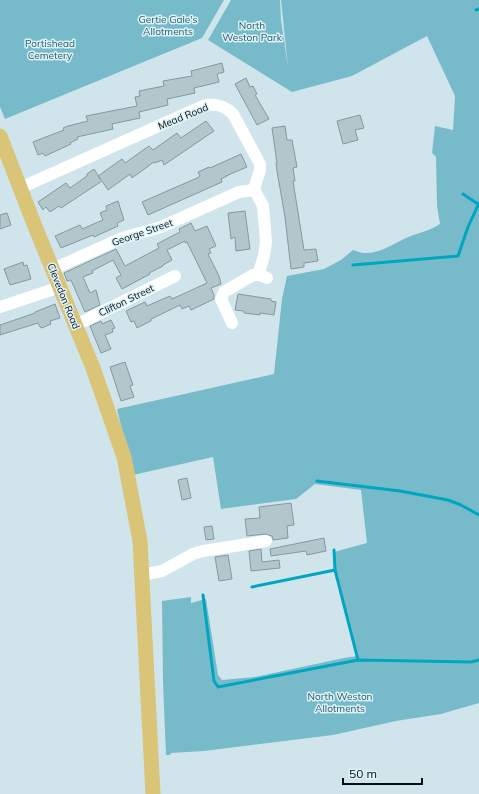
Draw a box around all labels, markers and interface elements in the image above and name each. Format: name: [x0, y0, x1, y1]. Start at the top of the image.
park label: Gertie Gale's Allotments: [139, 13, 197, 38]
park label: North Weston Park: [222, 19, 283, 44]
park label: Portishead Cemetery: [25, 37, 75, 62]
street label: Mead Road: [156, 100, 210, 132]
street label: George Street: [110, 216, 175, 249]
street label: Clevedon Road: [44, 261, 83, 331]
street label: Clifton Street: [96, 281, 156, 319]
park label: North Weston Allotments: [308, 690, 373, 715]
scale bar: [343, 760, 422, 786]
text: 50 m: [349, 766, 377, 781]

